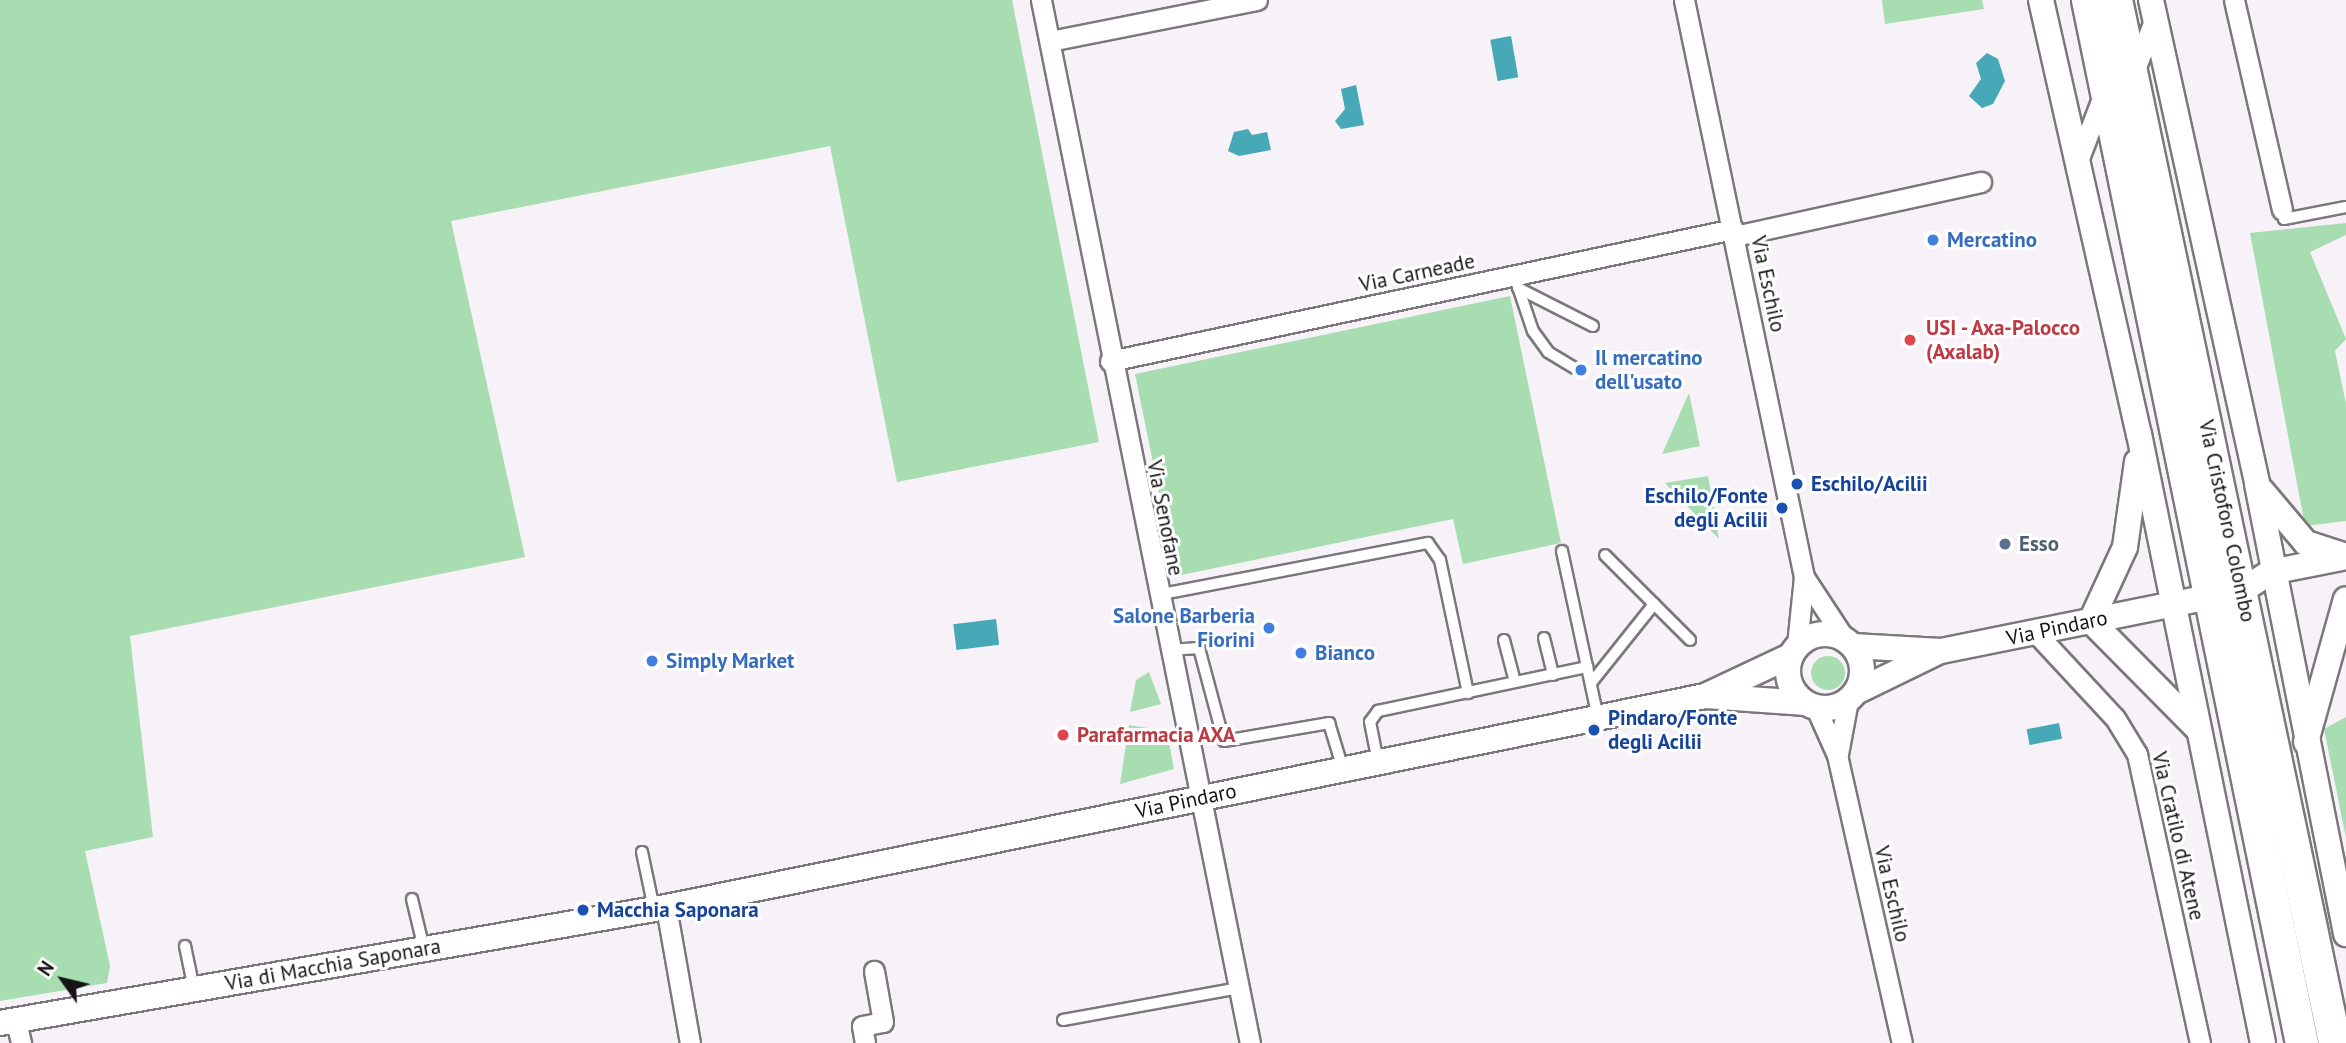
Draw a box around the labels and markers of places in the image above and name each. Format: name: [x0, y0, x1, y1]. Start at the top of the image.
place label: Mercatino: [1947, 227, 2037, 253]
marker: Mercatino: [1925, 232, 1941, 248]
place label: USI - Axa-Palocco (Axalab): [1926, 315, 2083, 365]
marker: USI - Axa-Palocco (Axalab): [1900, 330, 1920, 350]
place label: Il mercatino dell'usato: [1595, 345, 1703, 395]
marker: Il mercatino dell'usato: [1573, 362, 1589, 378]
place label: Eschilo/Acilii: [1811, 471, 1928, 497]
marker: Eschilo/Acilii: [1789, 476, 1805, 492]
place label: Eschilo/Fonte degli Acilii: [1645, 483, 1768, 533]
marker: Eschilo/Fonte degli Acilii: [1774, 500, 1790, 516]
place label: Esso: [2019, 531, 2059, 557]
marker: Esso: [1997, 536, 2013, 552]
place label: Salone Barberia Fiorini: [1113, 603, 1255, 653]
marker: Salone Barberia Fiorini: [1261, 620, 1277, 636]
place label: Bianco: [1315, 640, 1375, 666]
marker: Bianco: [1293, 645, 1309, 661]
place label: Simply Market: [666, 648, 795, 674]
marker: Simply Market: [644, 653, 660, 669]
place label: Pindaro/Fonte degli Acilii: [1608, 705, 1737, 755]
place label: Parafarmacia AXA: [1077, 722, 1236, 748]
marker: Pindaro/Fonte degli Acilii: [1586, 722, 1602, 738]
marker: Parafarmacia AXA: [1055, 727, 1071, 743]
place label: Macchia Saponara: [597, 897, 759, 923]
marker: Macchia Saponara: [575, 902, 591, 918]

